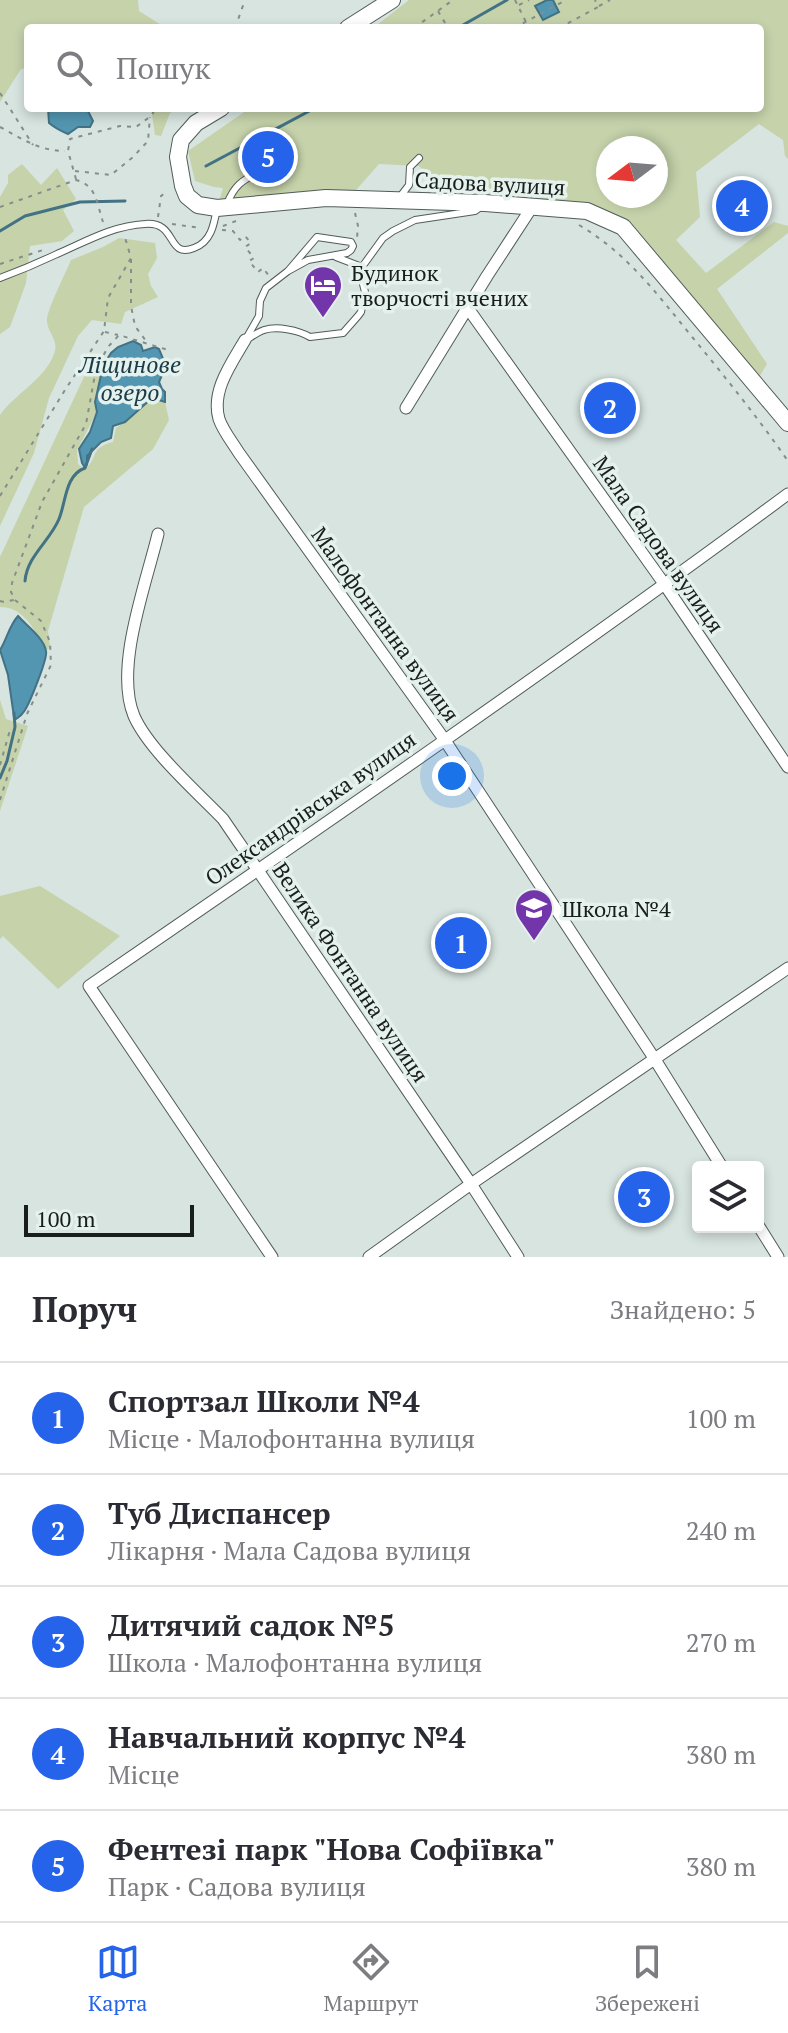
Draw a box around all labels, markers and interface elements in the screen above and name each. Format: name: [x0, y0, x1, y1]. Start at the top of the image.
search box: [24, 24, 764, 112]
icon: search: [52, 46, 96, 90]
text: Пошук: [116, 48, 210, 88]
pin: 5: [242, 127, 294, 187]
north arrow: [596, 136, 668, 208]
street label: Садова вулиця: [414, 165, 566, 201]
pin: 4: [716, 176, 768, 236]
place label: Будинок творчості вчених: [351, 258, 529, 312]
hotel icon: Будинок творчості вчених: [302, 264, 344, 319]
water label: Ліщинове озеро: [78, 348, 181, 408]
pin: 2: [584, 378, 636, 438]
street label: Мала Садова вулиця: [587, 450, 731, 638]
street label: Малофонтанна вулиця: [305, 521, 467, 727]
street label: Олександрівська вулиця: [199, 724, 421, 892]
your location: [432, 756, 472, 796]
street label: Велика Фонтанна вулиця: [267, 856, 435, 1088]
school or university icon: Школа №4: [513, 887, 555, 942]
place label: Школа №4: [562, 894, 671, 923]
pin: 1: [435, 913, 487, 973]
map controls: [692, 1161, 764, 1233]
button: layers: [692, 1161, 764, 1233]
pin: 3: [618, 1167, 670, 1227]
scale bar: [24, 1201, 194, 1237]
text: 100 m: [36, 1204, 96, 1233]
text: Поруч: [32, 1287, 137, 1332]
text: Знайдено: 5: [610, 1292, 756, 1326]
text: Спортзал Школи №4: [108, 1381, 420, 1421]
text: 1: [51, 1401, 65, 1435]
text: 100 m: [686, 1401, 756, 1435]
text: Місце · Малофонтанна вулиця: [108, 1421, 475, 1455]
text: Туб Диспансер: [108, 1493, 331, 1533]
text: 2: [51, 1513, 65, 1547]
text: 240 m: [686, 1513, 756, 1547]
text: Лікарня · Мала Садова вулиця: [108, 1533, 471, 1567]
text: Дитячий садок №5: [108, 1605, 395, 1645]
text: 3: [51, 1625, 65, 1659]
text: 270 m: [686, 1625, 756, 1659]
text: Школа · Малофонтанна вулиця: [108, 1645, 482, 1679]
text: Навчальний корпус №4: [108, 1717, 466, 1757]
text: 4: [51, 1737, 65, 1771]
text: 380 m: [686, 1737, 756, 1771]
text: Місце: [108, 1757, 180, 1791]
text: Фентезі парк "Нова Софіївка": [108, 1829, 556, 1869]
text: 5: [51, 1849, 65, 1883]
text: 380 m: [686, 1849, 756, 1883]
text: Парк · Садова вулиця: [108, 1869, 366, 1903]
tab: Карта: [88, 1940, 147, 2017]
tab: Маршрут: [324, 1940, 419, 2017]
tab: Збережені: [595, 1940, 700, 2017]

